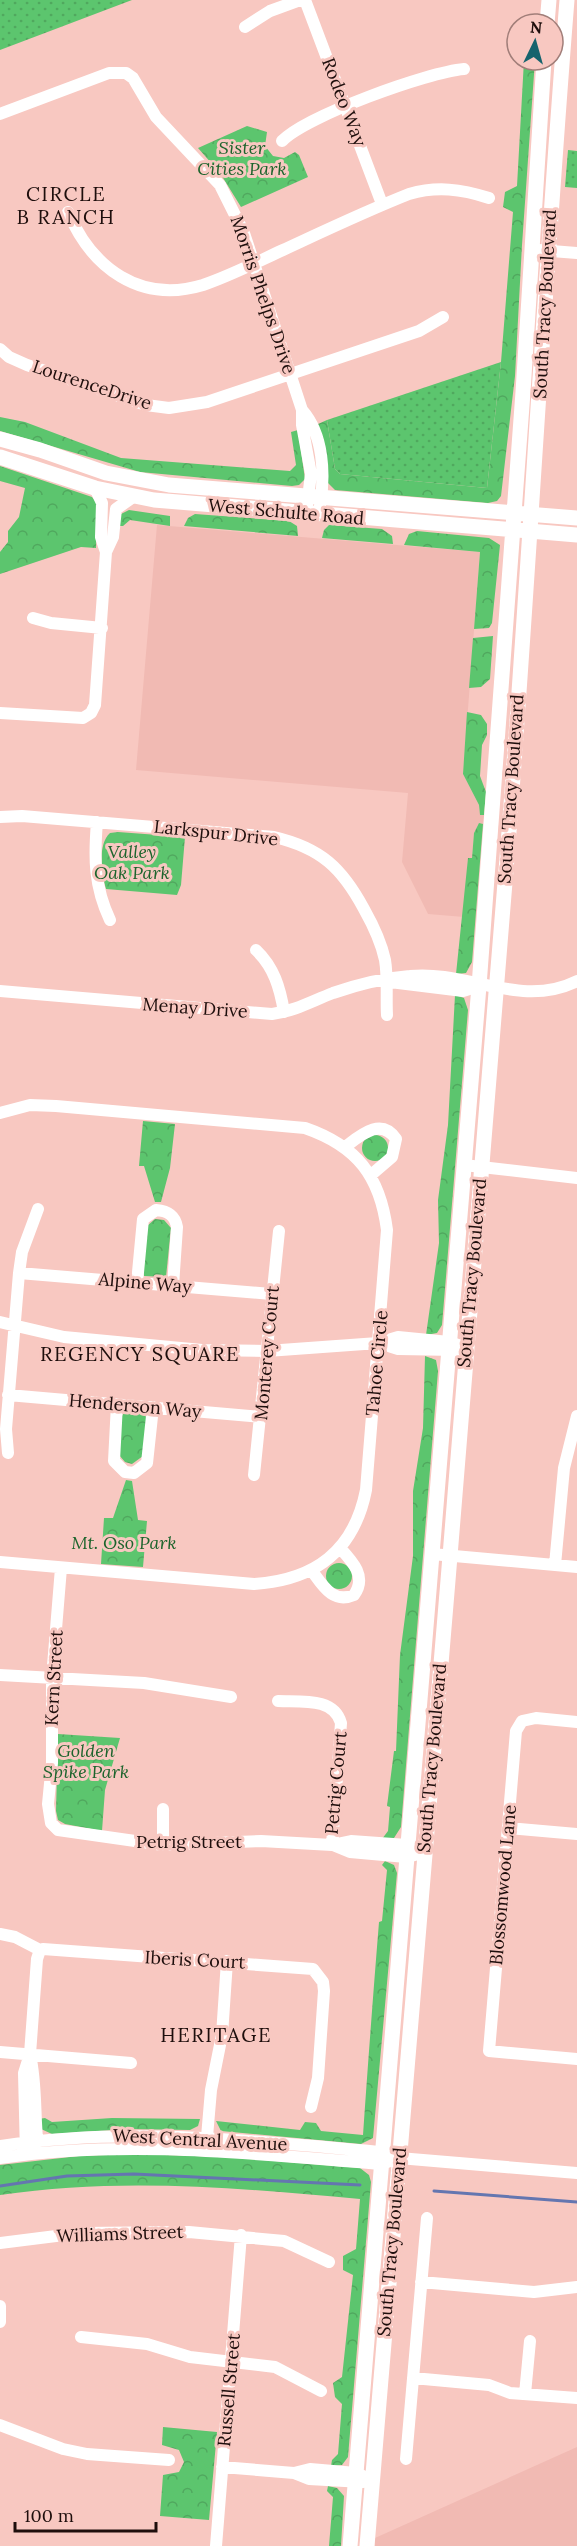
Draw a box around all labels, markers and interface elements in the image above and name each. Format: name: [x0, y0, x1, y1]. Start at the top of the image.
north arrow: [505, 12, 565, 72]
text: N: [529, 17, 543, 38]
street label: Rodeo Way: [317, 54, 372, 150]
park label: Sister Cities Park: [197, 136, 287, 180]
district label: CIRCLE B RANCH: [17, 181, 115, 229]
street label: South Tracy Boulevard: [528, 208, 561, 399]
street label: Morris Phelps Drive: [226, 213, 301, 377]
street label: LourenceDrive: [30, 354, 155, 415]
street label: West Schulte Road: [207, 493, 365, 530]
street label: South Tracy Boulevard: [492, 693, 529, 884]
street label: Larkspur Drive: [153, 815, 280, 850]
park label: Valley Oak Park: [94, 840, 170, 884]
street label: Menay Drive: [142, 992, 249, 1023]
street label: South Tracy Boulevard: [452, 1177, 491, 1368]
street label: Alpine Way: [97, 1267, 193, 1298]
street label: Monterey Court: [249, 1285, 284, 1421]
street label: Tahoe Circle: [360, 1309, 393, 1417]
district label: REGENCY SQUARE: [40, 1341, 240, 1366]
street label: Henderson Way: [68, 1388, 203, 1423]
park label: Mt. Oso Park: [71, 1531, 177, 1554]
street label: Kern Street: [39, 1629, 68, 1727]
street label: South Tracy Boulevard: [412, 1662, 451, 1853]
street label: Petrig Court: [320, 1730, 351, 1836]
park label: Golden Spike Park: [43, 1739, 129, 1783]
street label: Blossomwood Lane: [484, 1803, 521, 1966]
street label: Petrig Street: [136, 1830, 242, 1853]
street label: Iberis Court: [144, 1945, 246, 1974]
district label: HERITAGE: [160, 2022, 272, 2047]
street label: West Central Avenue: [112, 2123, 288, 2156]
street label: South Tracy Boulevard: [372, 2146, 411, 2337]
street label: Williams Street: [56, 2220, 184, 2247]
street label: Russell Street: [212, 2332, 245, 2448]
scale bar: [15, 2495, 156, 2533]
text: 100 m: [24, 2504, 74, 2527]

